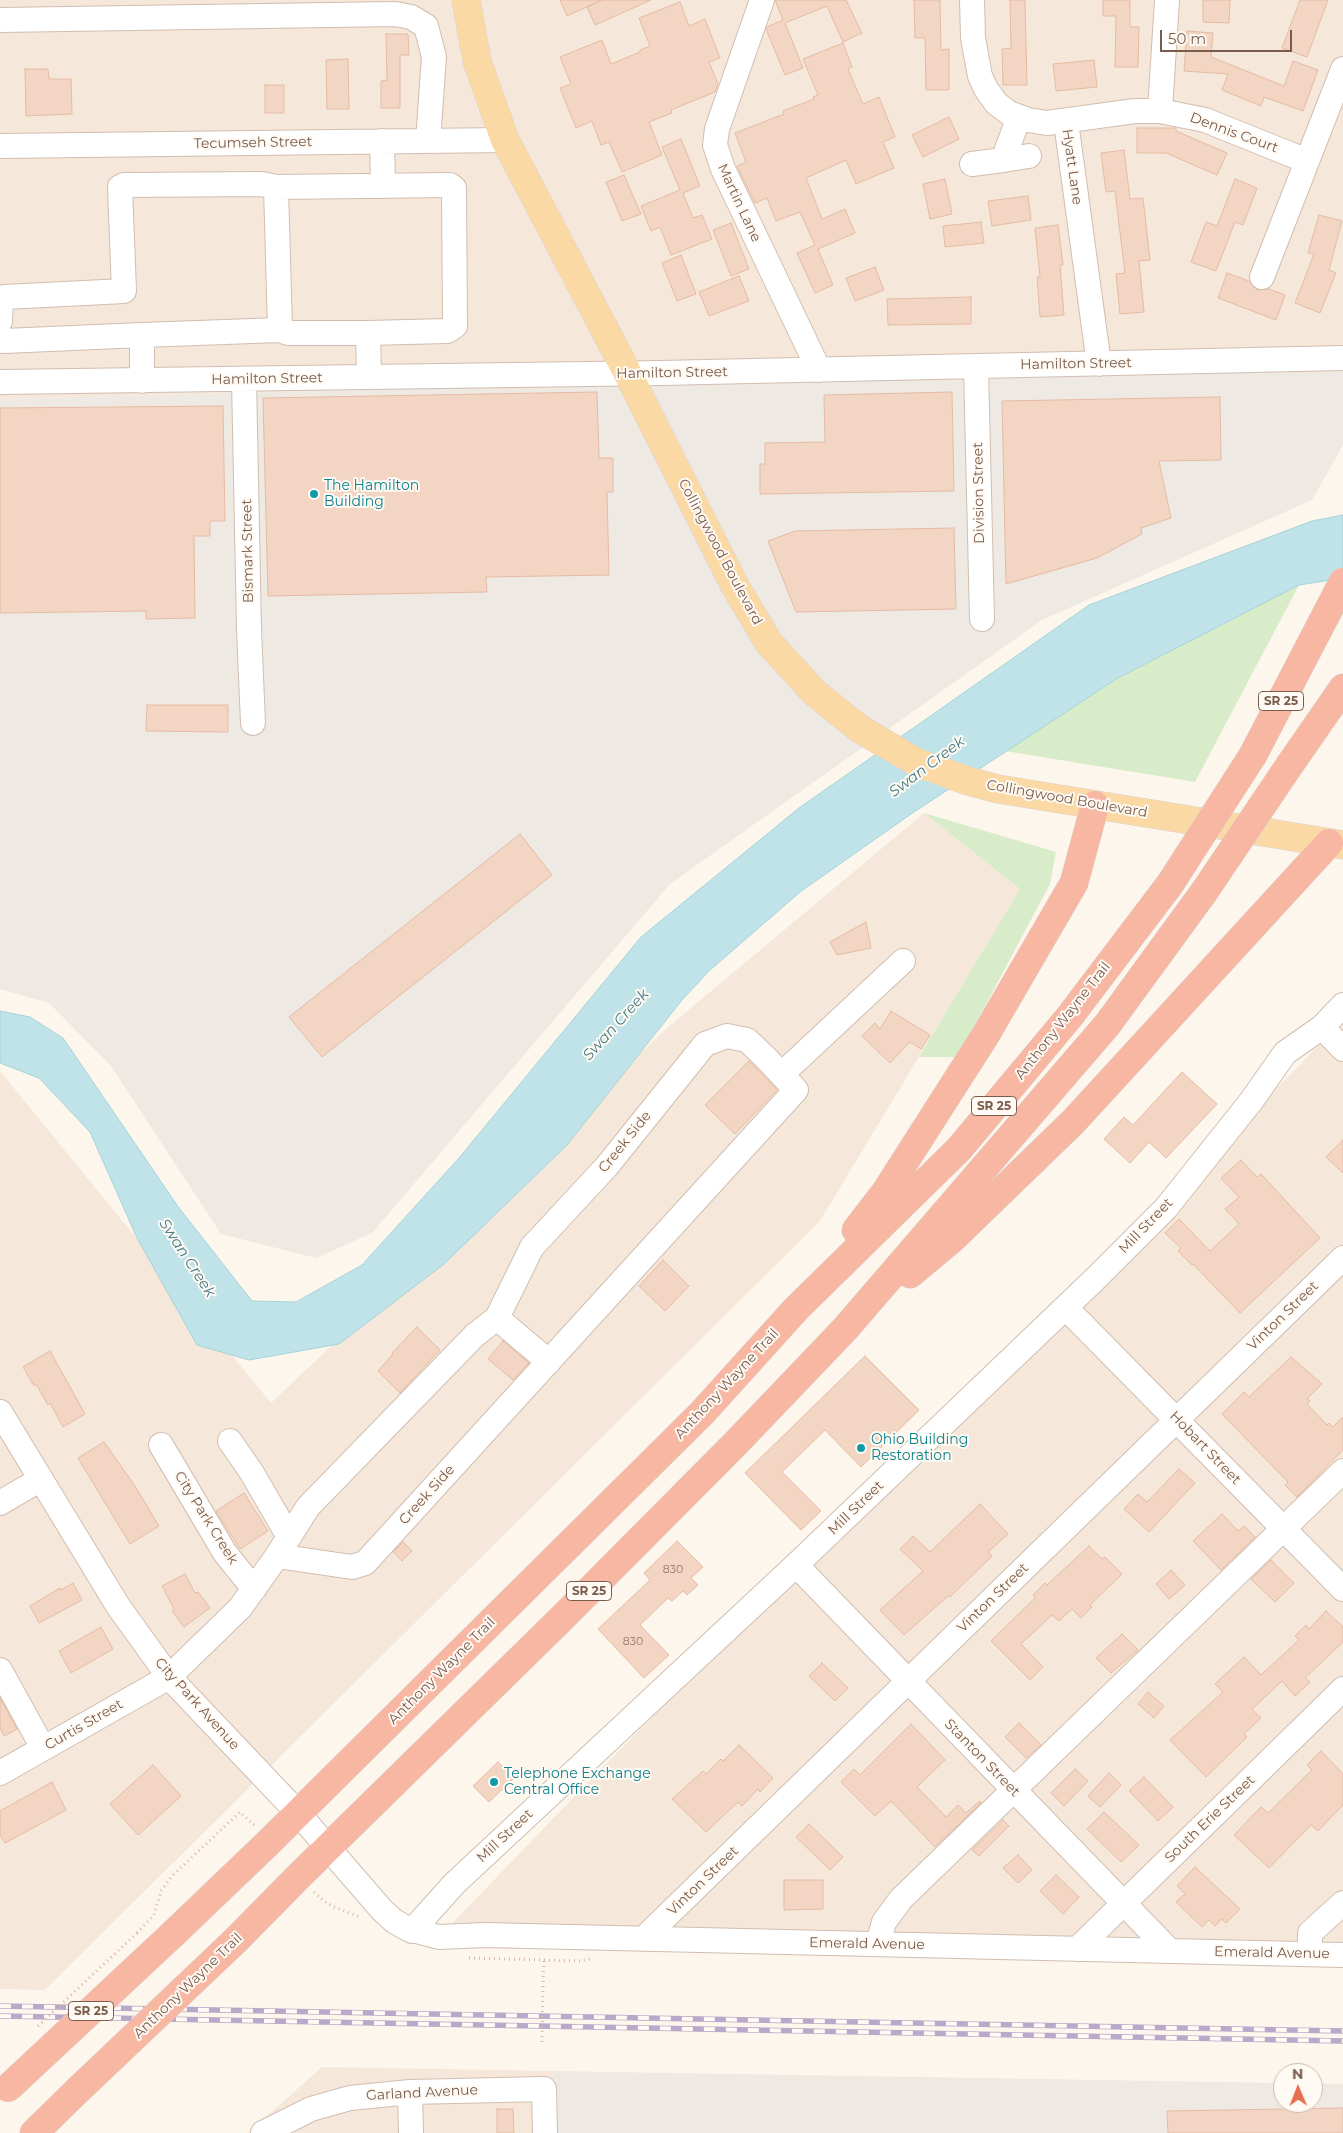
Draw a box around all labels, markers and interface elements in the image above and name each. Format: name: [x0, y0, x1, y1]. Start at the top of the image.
scale bar: [1163, 20, 1296, 52]
text: 50 m: [1168, 29, 1206, 48]
street label: Dennis Court: [1188, 109, 1280, 157]
street label: Hyatt Lane: [1058, 128, 1086, 206]
street label: Tecumseh Street: [194, 134, 312, 152]
street label: Martin Lane: [714, 161, 764, 245]
street label: Hamilton Street: [1020, 355, 1132, 373]
street label: Hamilton Street: [616, 364, 728, 382]
street label: Hamilton Street: [211, 370, 323, 388]
street label: Division Street: [970, 442, 988, 544]
street label: Collingwood Boulevard: [674, 476, 766, 628]
place label: The Hamilton Building: [324, 478, 419, 511]
marker: The Hamilton Building: [308, 488, 320, 500]
street label: Bismark Street: [239, 499, 257, 603]
road number: SR 25: [1258, 691, 1304, 710]
water label: Swan Creek: [886, 733, 968, 801]
street label: Collingwood Boulevard: [985, 777, 1149, 821]
street label: Anthony Wayne Trail: [1012, 959, 1114, 1083]
water label: Swan Creek: [579, 986, 653, 1064]
road number: SR 25: [972, 1096, 1016, 1116]
street label: Creek Side: [595, 1108, 655, 1176]
street label: Mill Street: [1115, 1195, 1177, 1257]
water label: Swan Creek: [155, 1215, 219, 1301]
street label: Vinton Street: [1244, 1278, 1322, 1354]
street label: Anthony Wayne Trail: [672, 1325, 782, 1443]
street label: Hobart Street: [1166, 1408, 1244, 1488]
place label: Ohio Building Restoration: [871, 1432, 968, 1464]
marker: Ohio Building Restoration: [855, 1442, 867, 1454]
street label: Creek Side: [396, 1462, 458, 1528]
street label: City Park Creek: [171, 1468, 241, 1568]
street label: Mill Street: [825, 1477, 887, 1539]
street label: Vinton Street: [954, 1560, 1032, 1636]
house number: 830: [663, 1563, 683, 1577]
road number: SR 25: [566, 1582, 612, 1600]
street label: Anthony Wayne Trail: [385, 1614, 499, 1728]
house number: 830: [623, 1635, 643, 1649]
street label: City Park Avenue: [151, 1654, 243, 1754]
street label: Curtis Street: [42, 1696, 126, 1754]
street label: Stanton Street: [941, 1716, 1023, 1800]
place label: Telephone Exchange Central Office: [504, 1766, 651, 1798]
street label: South Erie Street: [1161, 1772, 1259, 1866]
marker: Telephone Exchange Central Office: [488, 1776, 500, 1788]
street label: Mill Street: [473, 1806, 537, 1866]
street label: Vinton Street: [664, 1843, 742, 1919]
street label: Anthony Wayne Trail: [130, 1930, 246, 2042]
street label: Emerald Avenue: [809, 1935, 925, 1953]
street label: Emerald Avenue: [1214, 1944, 1330, 1962]
road number: SR 25: [68, 2002, 114, 2020]
north arrow: [1273, 2063, 1323, 2113]
text: N: [1292, 2065, 1304, 2083]
street label: Garland Avenue: [366, 2082, 478, 2104]

